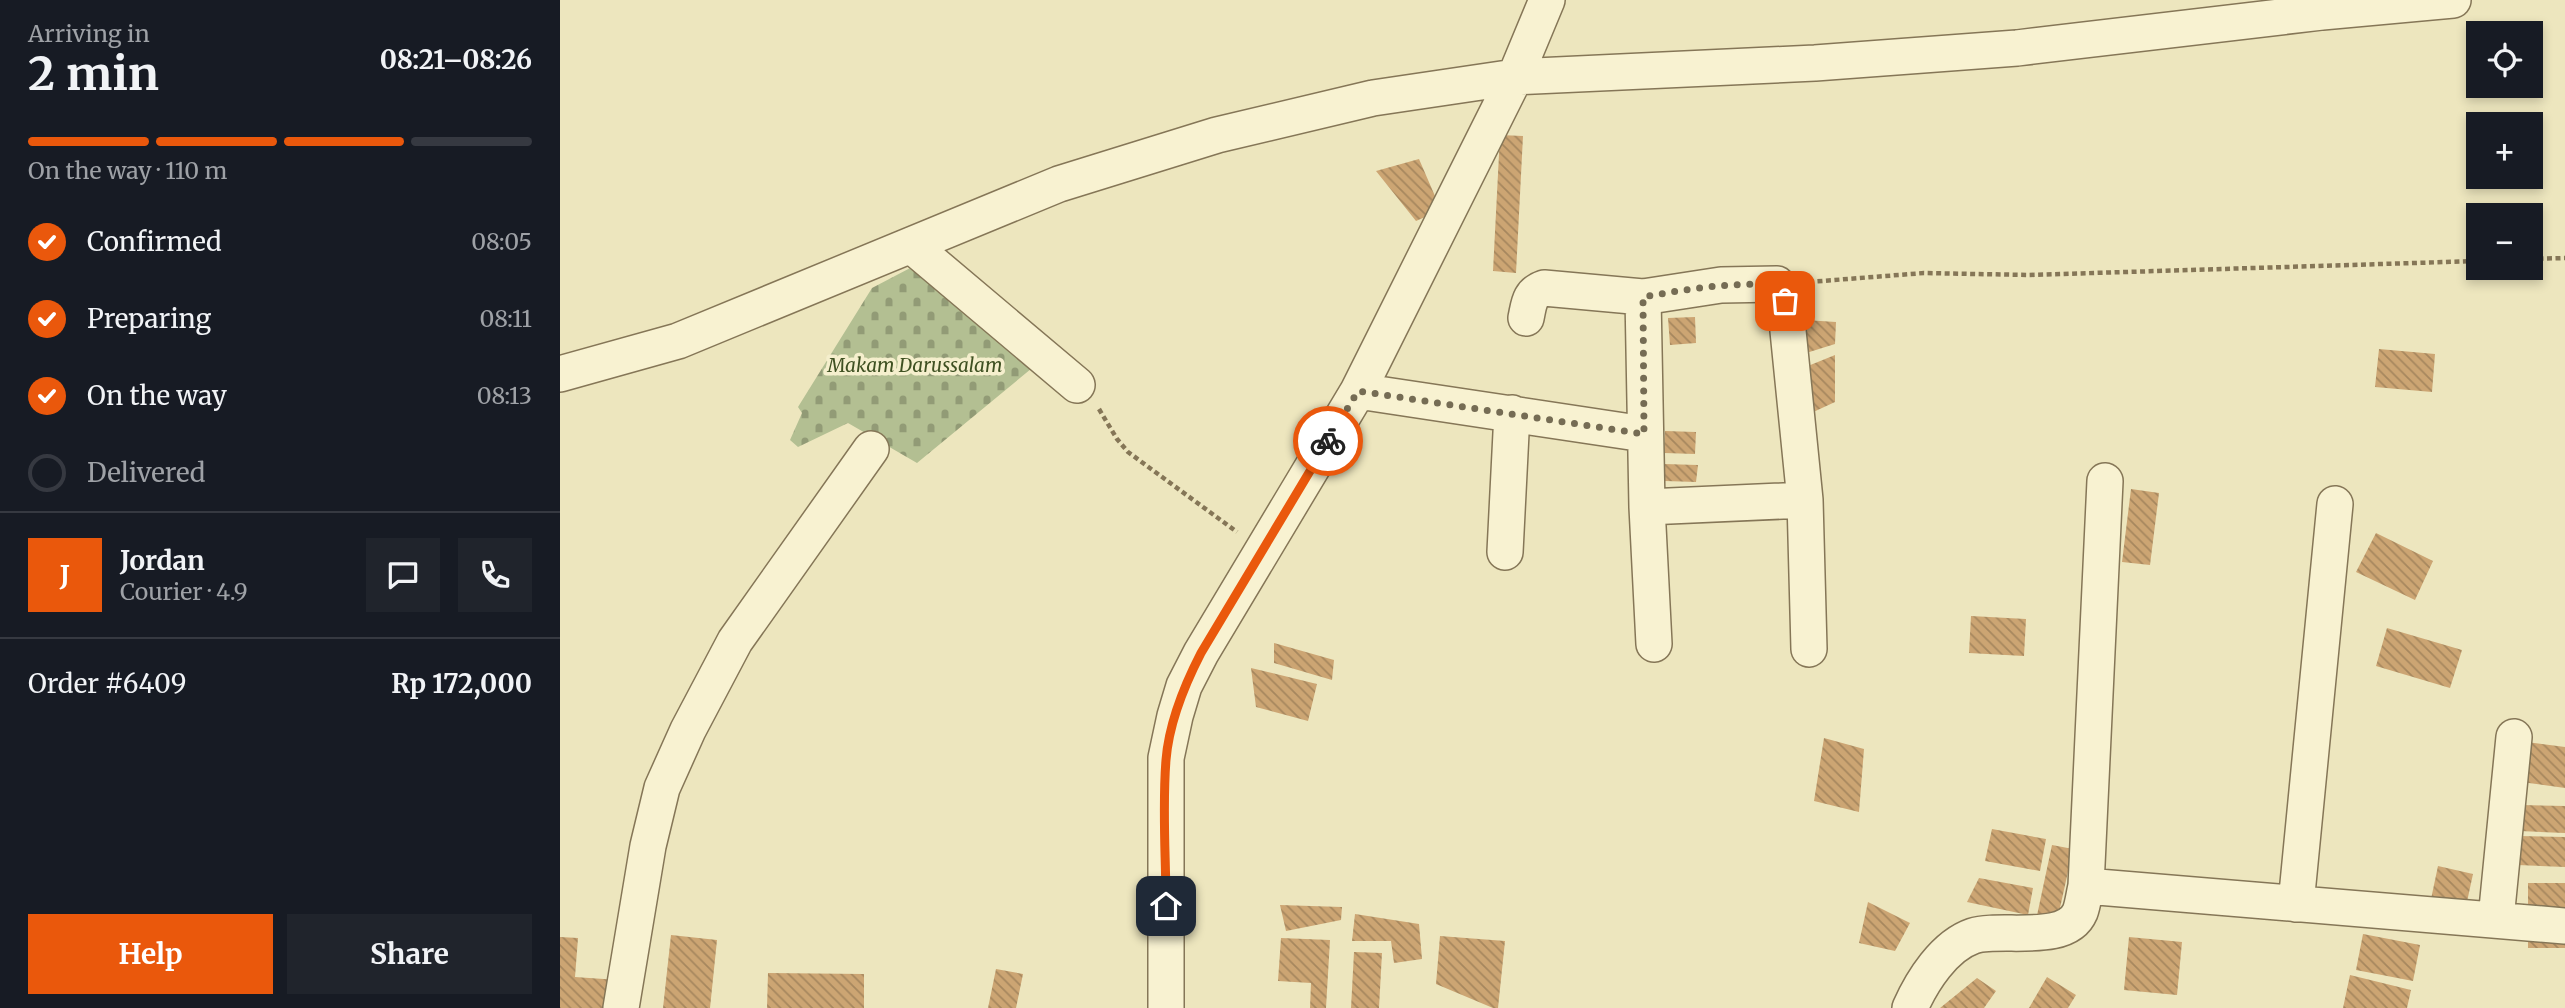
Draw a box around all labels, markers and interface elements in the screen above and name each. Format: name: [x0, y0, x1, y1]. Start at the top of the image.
text: Arriving in: [28, 19, 150, 48]
map controls: [2466, 21, 2543, 280]
button: locate: [2466, 21, 2543, 98]
text: 08:21–08:26: [380, 43, 532, 76]
text: 2 min: [28, 45, 159, 103]
button: +: [2466, 112, 2543, 189]
text: On the way · 110 m: [28, 156, 227, 185]
button: −: [2466, 203, 2543, 280]
icon: check: [28, 223, 66, 261]
text: Confirmed: [87, 225, 222, 258]
text: 08:05: [471, 227, 532, 256]
pin: [1755, 271, 1815, 331]
icon: bag: [1766, 282, 1804, 320]
icon: check: [28, 300, 66, 338]
text: Preparing: [87, 302, 211, 335]
text: 08:11: [479, 304, 532, 333]
park label: Makam Darussalam: [826, 353, 1003, 377]
icon: check: [28, 377, 66, 415]
text: On the way: [87, 379, 227, 412]
text: 08:13: [477, 381, 532, 410]
courier: [1293, 406, 1363, 476]
icon: bike: [1309, 422, 1347, 460]
text: Delivered: [87, 456, 206, 489]
button: chat: [366, 538, 440, 612]
button: phone: [458, 538, 532, 612]
text: Jordan: [120, 544, 205, 577]
text: J: [60, 559, 70, 592]
text: Courier · 4.9: [120, 577, 248, 606]
text: Order #6409: [28, 667, 187, 700]
text: Rp 172,000: [391, 667, 532, 700]
pin: [1136, 876, 1196, 936]
icon: home: [1147, 887, 1185, 925]
button: Help: [28, 914, 273, 994]
button: Share: [287, 914, 532, 994]

